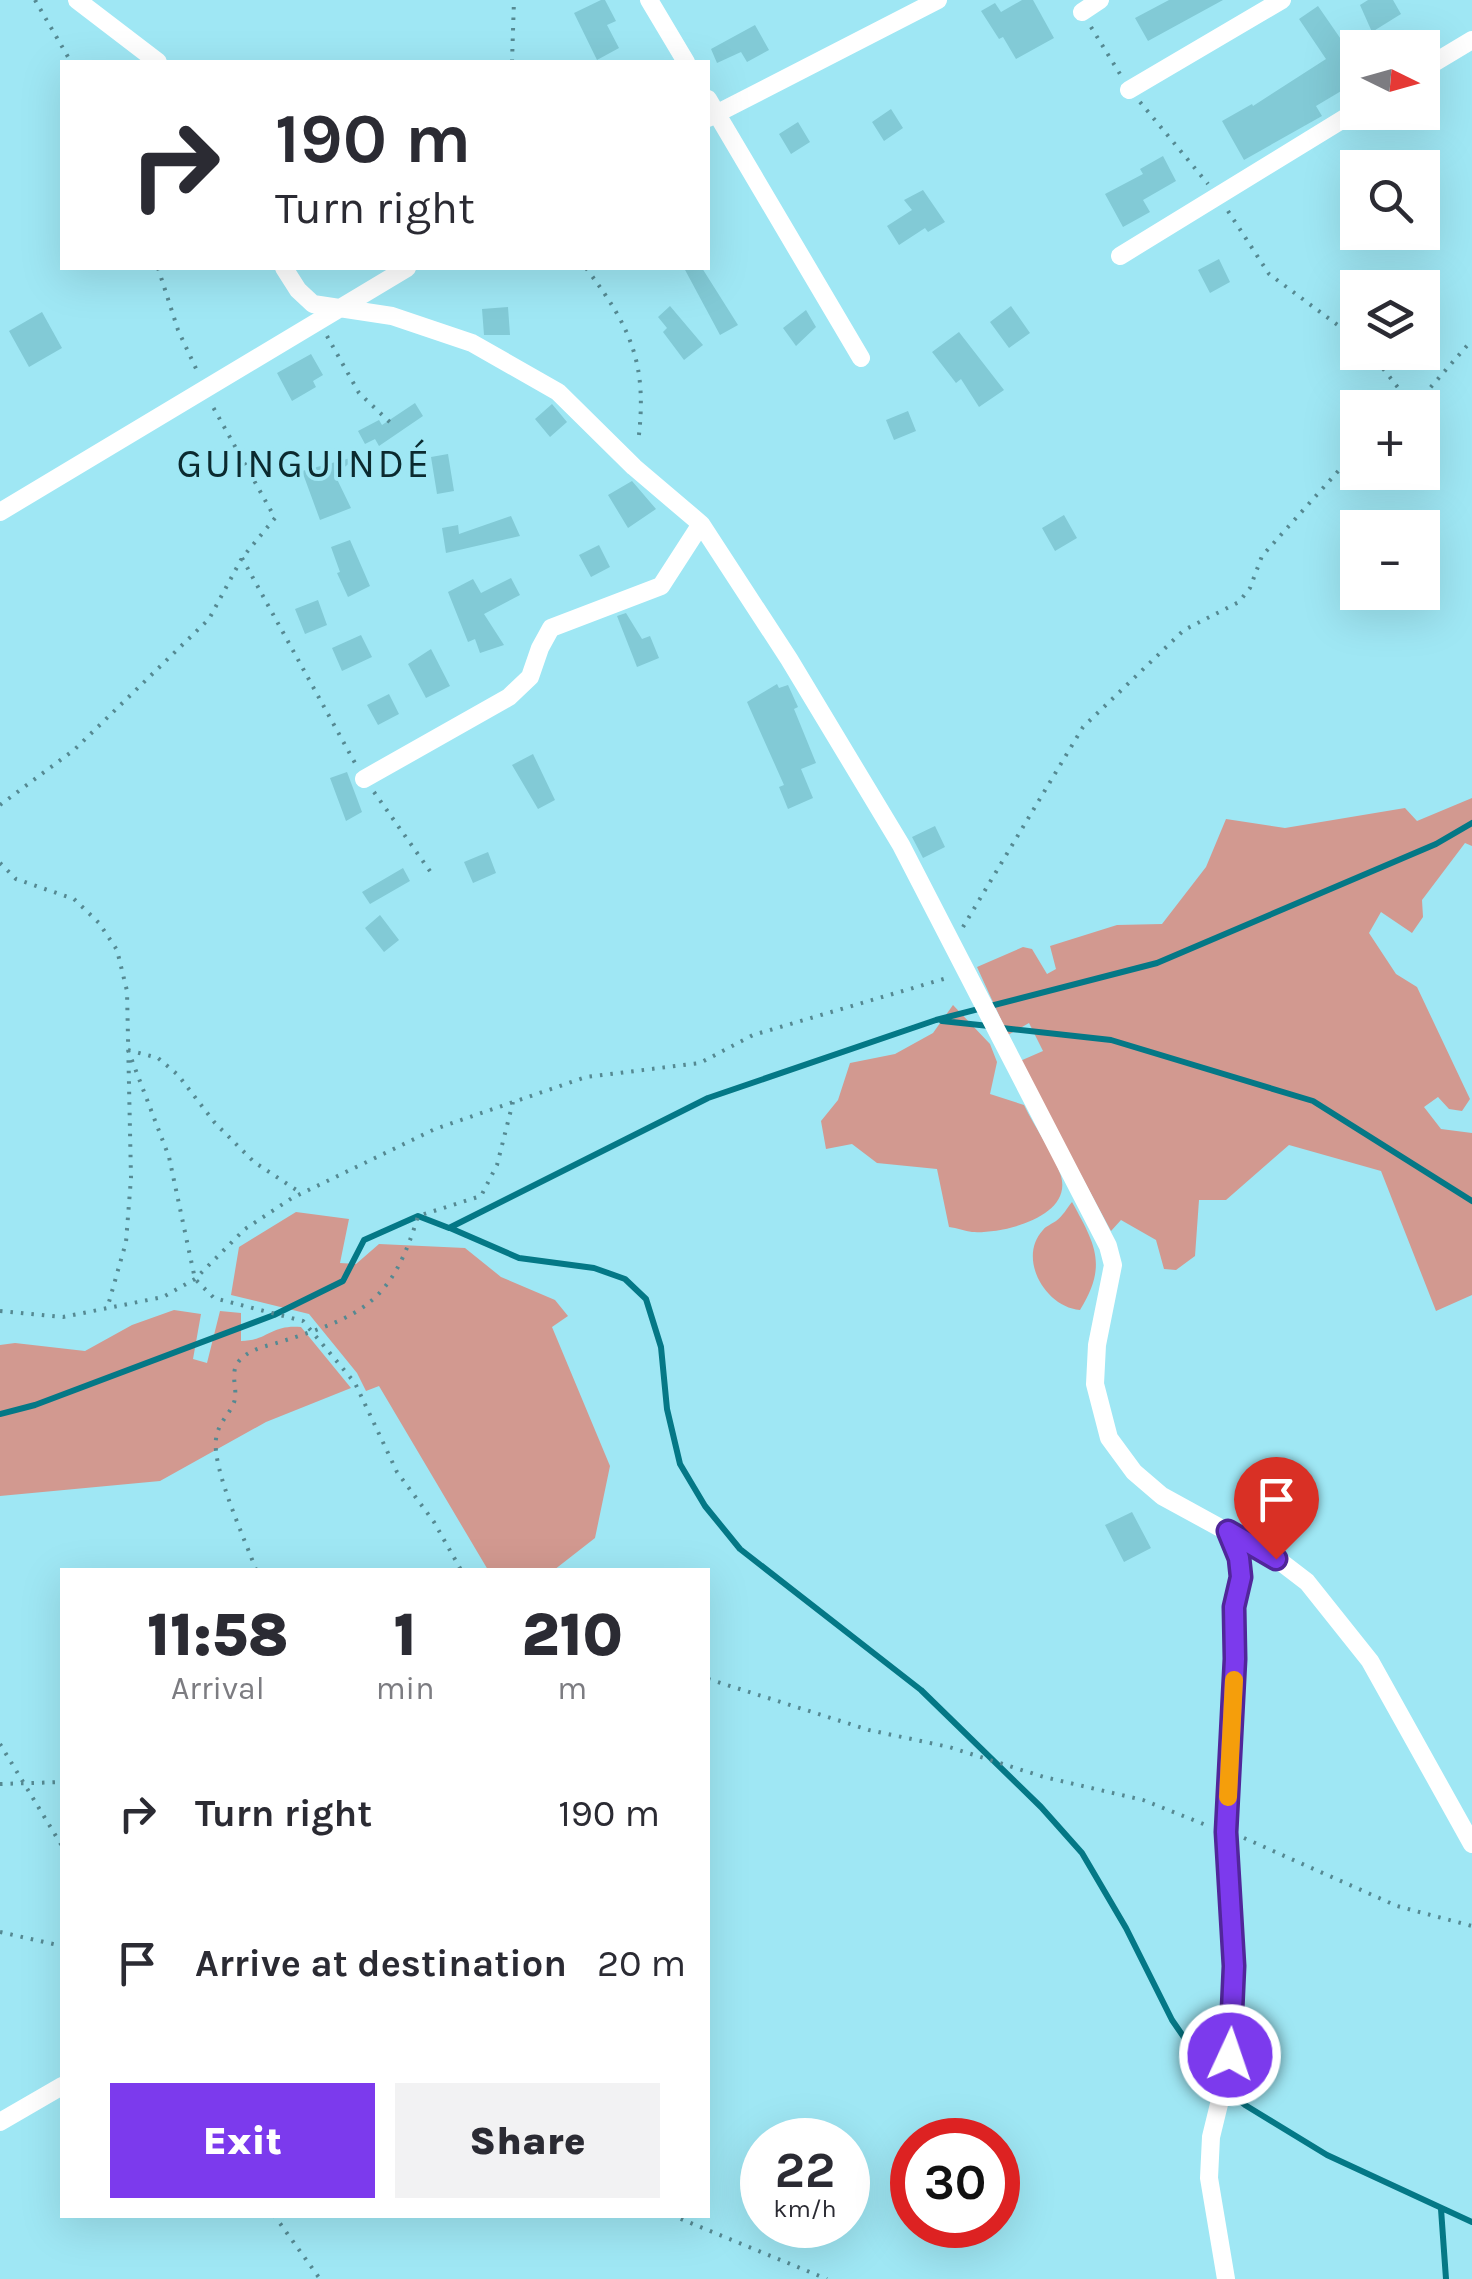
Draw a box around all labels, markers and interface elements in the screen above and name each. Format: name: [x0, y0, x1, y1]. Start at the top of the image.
north arrow: [1340, 30, 1440, 130]
map controls: [1340, 30, 1440, 610]
text: 190 m: [275, 98, 471, 180]
icon: right: [110, 100, 240, 230]
button: search: [1340, 150, 1440, 250]
text: Turn right: [275, 182, 475, 234]
button: layers: [1340, 270, 1440, 370]
button: +: [1340, 390, 1440, 490]
district label: GUINGUINDÉ: [177, 439, 431, 487]
button: −: [1340, 510, 1440, 610]
pin: [1234, 1457, 1319, 1560]
icon: arrive: [1249, 1472, 1304, 1527]
text: 11:58: [147, 1600, 289, 1670]
text: 1: [394, 1600, 417, 1670]
text: 210: [522, 1600, 623, 1670]
text: Arrival: [171, 1670, 265, 1707]
text: min: [376, 1670, 434, 1707]
text: m: [557, 1670, 587, 1707]
icon: right: [110, 1786, 165, 1841]
text: Turn right: [195, 1791, 372, 1836]
text: 190 m: [558, 1791, 660, 1836]
icon: arrive: [110, 1936, 165, 1991]
text: Arrive at destination: [195, 1941, 567, 1986]
text: 20 m: [597, 1941, 686, 1986]
position arrow: [1178, 2003, 1282, 2107]
button: Exit: [110, 2083, 375, 2198]
button: Share: [395, 2083, 660, 2198]
speed limit sign: 30: [890, 2118, 1020, 2248]
text: 22: [775, 2141, 835, 2200]
text: km/h: [773, 2194, 837, 2223]

